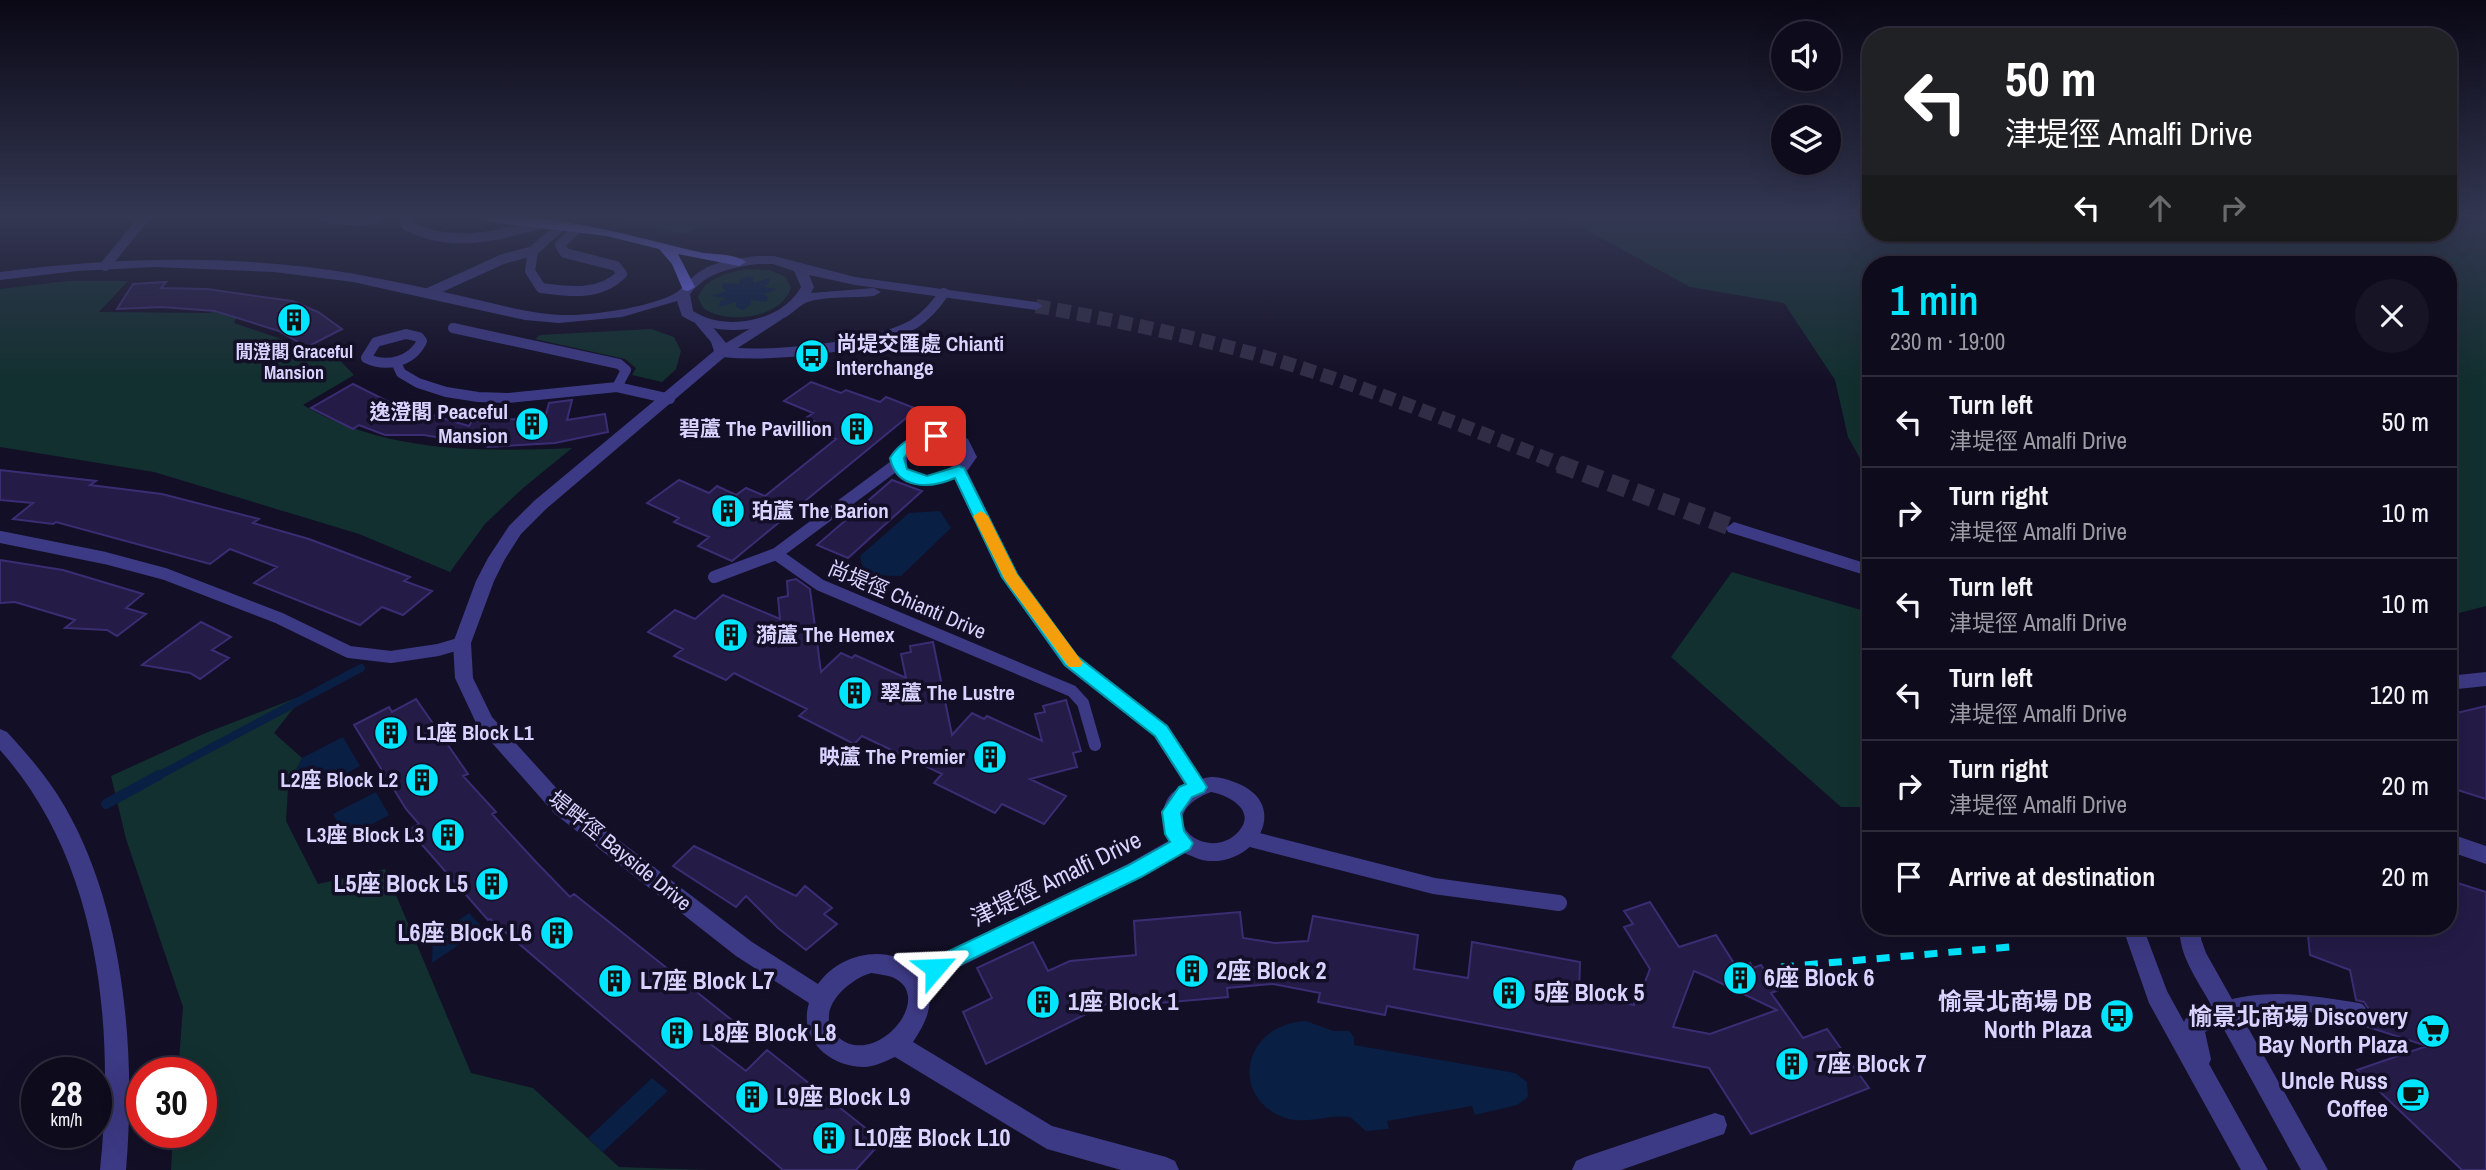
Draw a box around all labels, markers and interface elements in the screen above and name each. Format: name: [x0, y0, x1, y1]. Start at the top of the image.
map controls: [1771, 21, 1841, 175]
button: sound: [1771, 21, 1841, 91]
text: 50 m: [2005, 45, 2097, 111]
icon: left: [1890, 56, 1981, 147]
button: layers: [1771, 105, 1841, 175]
text: 津堤徑 Amalfi Drive: [2005, 112, 2253, 155]
icon: left: [2068, 189, 2106, 227]
icon: ahead: [2141, 189, 2179, 227]
icon: right: [2214, 189, 2252, 227]
text: 1 min: [1890, 272, 1979, 328]
button: close: [2355, 279, 2429, 353]
building icon: 閒澄閣 Graceful Mansion: [275, 301, 313, 339]
text: 230 m · 19:00: [1890, 326, 2005, 357]
place label: 尚堤交匯處 Chianti Interchange: [836, 329, 1004, 382]
bus stop icon: 尚堤交匯處 Chianti Interchange: [793, 337, 831, 375]
place label: 閒澄閣 Graceful Mansion: [235, 339, 353, 385]
text: Turn left: [1949, 387, 2033, 422]
place label: 逸澄閣 Peaceful Mansion: [369, 397, 508, 450]
icon: left: [1890, 403, 1928, 441]
text: 50 m: [2382, 404, 2429, 439]
building icon: 逸澄閣 Peaceful Mansion: [513, 405, 551, 443]
pin: [906, 406, 966, 466]
building icon: 碧蘆 The Pavillion: [838, 410, 876, 448]
place label: 碧蘆 The Pavillion: [679, 414, 832, 443]
icon: arrive: [917, 417, 955, 455]
text: 津堤徑 Amalfi Drive: [1949, 425, 2127, 456]
text: Turn right: [1949, 478, 2048, 513]
building icon: 珀蘆 The Barion: [709, 492, 747, 530]
icon: right: [1890, 494, 1928, 532]
text: 10 m: [2382, 495, 2429, 530]
place label: 珀蘆 The Barion: [752, 496, 889, 525]
text: 津堤徑 Amalfi Drive: [1949, 516, 2127, 547]
street label: 尚堤徑 Chianti Drive: [824, 553, 991, 646]
text: Turn left: [1949, 569, 2033, 604]
icon: left: [1890, 585, 1928, 623]
text: 10 m: [2382, 586, 2429, 621]
text: 津堤徑 Amalfi Drive: [1949, 607, 2127, 638]
building icon: 漪蘆 The Hemex: [712, 616, 750, 654]
place label: 漪蘆 The Hemex: [756, 620, 895, 649]
text: Turn left: [1949, 660, 2033, 695]
building icon: 翠蘆 The Lustre: [836, 674, 874, 712]
icon: left: [1890, 676, 1928, 714]
text: 120 m: [2370, 677, 2429, 712]
place label: 翠蘆 The Lustre: [880, 678, 1015, 707]
text: 津堤徑 Amalfi Drive: [1949, 698, 2127, 729]
building icon: L1座 Block L1: [372, 714, 410, 752]
place label: L1座 Block L1: [416, 718, 534, 747]
building icon: 映蘆 The Premier: [971, 738, 1009, 776]
place label: 映蘆 The Premier: [819, 742, 965, 771]
text: Turn right: [1949, 751, 2048, 786]
building icon: L2座 Block L2: [403, 761, 441, 799]
place label: L2座 Block L2: [280, 765, 398, 794]
icon: right: [1890, 767, 1928, 805]
text: 20 m: [2382, 768, 2429, 803]
street label: 堤畔徑 Bayside Drive: [543, 784, 698, 917]
text: 津堤徑 Amalfi Drive: [1949, 789, 2127, 820]
building icon: L3座 Block L3: [429, 816, 467, 854]
place label: L3座 Block L3: [306, 820, 424, 849]
street label: 津堤徑 Amalfi Drive: [965, 823, 1146, 933]
icon: arrive: [1890, 858, 1928, 896]
text: Arrive at destination: [1949, 859, 2155, 894]
text: 20 m: [2382, 859, 2429, 894]
building icon: L5座 Block L5: [473, 865, 511, 903]
place label: L5座 Block L5: [334, 867, 468, 899]
building icon: L6座 Block L6: [538, 914, 576, 952]
place label: L6座 Block L6: [398, 916, 532, 948]
position arrow: [898, 931, 972, 1005]
building icon: 2座 Block 2: [1173, 952, 1211, 990]
place label: 2座 Block 2: [1216, 954, 1326, 986]
building icon: 6座 Block 6: [1721, 959, 1759, 997]
place label: 6座 Block 6: [1764, 961, 1874, 993]
building icon: L7座 Block L7: [596, 962, 634, 1000]
place label: L7座 Block L7: [640, 964, 775, 996]
building icon: 5座 Block 5: [1490, 974, 1528, 1012]
place label: 5座 Block 5: [1534, 976, 1644, 1008]
building icon: 1座 Block 1: [1024, 983, 1062, 1021]
place label: 1座 Block 1: [1068, 985, 1178, 1017]
place label: 愉景北商場 DB North Plaza: [1938, 985, 2092, 1045]
bus stop icon: 愉景北商場 DB North Plaza: [2098, 997, 2136, 1035]
place label: 愉景北商場 Discovery Bay North Plaza: [2188, 1000, 2408, 1060]
supermarket icon: 愉景北商場 Discovery Bay North Plaza: [2414, 1012, 2452, 1050]
building icon: L8座 Block L8: [658, 1014, 696, 1052]
place label: L8座 Block L8: [702, 1016, 837, 1048]
building icon: 7座 Block 7: [1773, 1045, 1811, 1083]
place label: 7座 Block 7: [1816, 1047, 1926, 1079]
speed limit sign: 30: [126, 1057, 217, 1148]
place label: Uncle Russ Coffee: [2281, 1064, 2388, 1124]
text: 28: [51, 1070, 82, 1117]
cafe icon: Uncle Russ Coffee: [2394, 1076, 2432, 1114]
building icon: L9座 Block L9: [733, 1078, 771, 1116]
place label: L9座 Block L9: [776, 1080, 911, 1112]
text: km/h: [51, 1107, 83, 1132]
building icon: L10座 Block L10: [810, 1119, 848, 1157]
place label: L10座 Block L10: [854, 1121, 1010, 1153]

